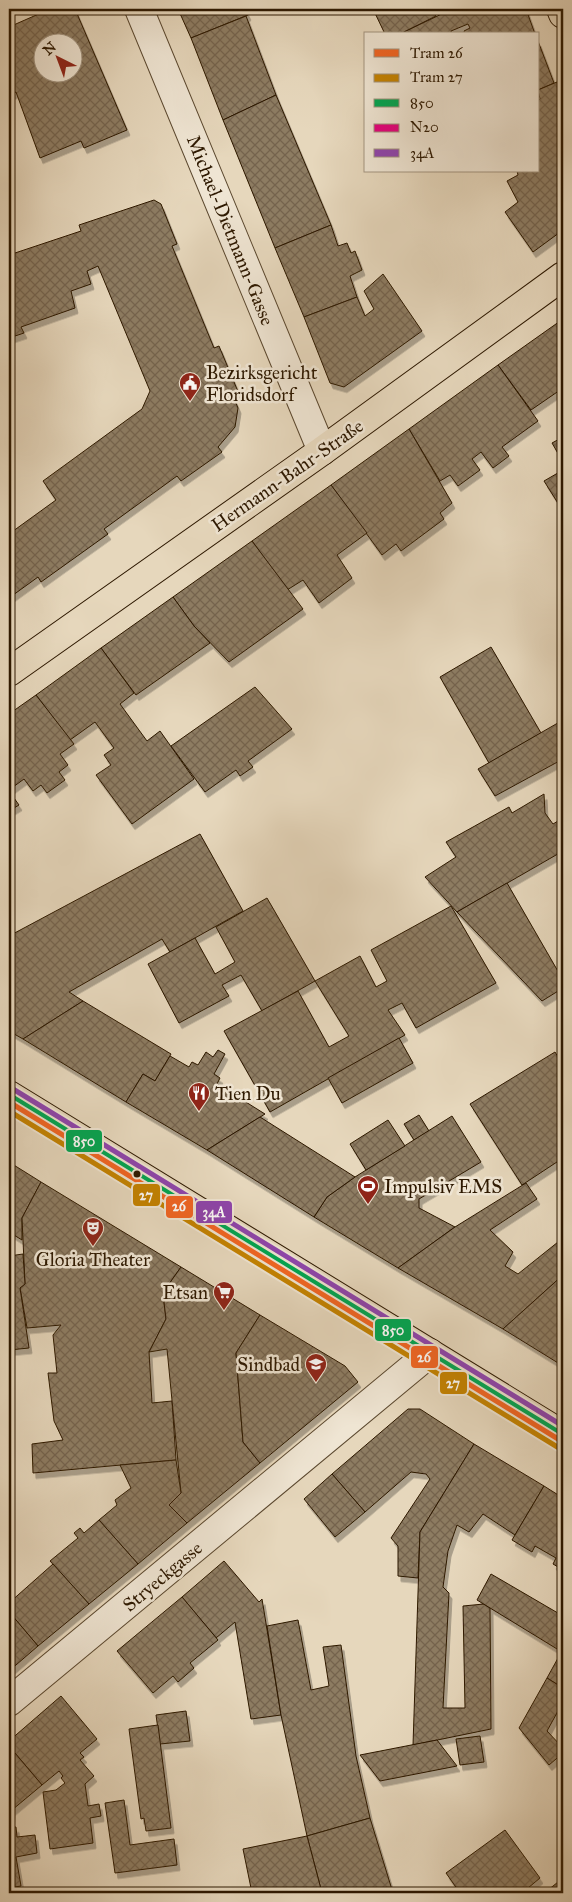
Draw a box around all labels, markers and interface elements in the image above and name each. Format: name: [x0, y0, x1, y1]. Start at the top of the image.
north arrow: [32, 32, 82, 82]
legend: [364, 32, 540, 172]
text: N: [40, 38, 60, 59]
text: Tram 26: [410, 44, 464, 62]
text: Tram 27: [410, 68, 463, 86]
text: 850: [410, 94, 434, 112]
text: N20: [410, 118, 439, 136]
street label: Michael-Dietmann-Gasse: [182, 132, 279, 329]
text: 34A: [410, 144, 434, 162]
place label: Bezirksgericht Floridsdorf: [206, 361, 318, 406]
public building icon: Bezirksgericht Floridsdorf: [178, 371, 202, 402]
street label: Hermann-Bahr-Straße: [207, 414, 368, 537]
restaurant icon: Tien Du: [187, 1081, 211, 1112]
place label: Tien Du: [215, 1082, 281, 1105]
line badge: 850: [65, 1129, 103, 1153]
text: 850: [73, 1133, 95, 1150]
unlabelled marker: [132, 1169, 142, 1179]
sports icon: Impulsiv EMS: [356, 1174, 380, 1205]
place label: Impulsiv EMS: [384, 1175, 502, 1198]
line badge: 27: [132, 1183, 161, 1207]
text: 27: [139, 1187, 154, 1204]
line badge: 26: [165, 1195, 194, 1219]
text: 26: [172, 1198, 187, 1215]
line badge: 34A: [195, 1200, 233, 1224]
text: 34A: [203, 1204, 226, 1222]
theatre icon: Gloria Theater: [81, 1216, 105, 1247]
place label: Gloria Theater: [36, 1248, 151, 1271]
supermarket icon: Etsan: [212, 1280, 236, 1311]
place label: Etsan: [162, 1281, 208, 1304]
line badge: 850: [374, 1318, 412, 1342]
text: 850: [382, 1322, 404, 1339]
line badge: 26: [410, 1345, 439, 1369]
text: 26: [417, 1349, 432, 1366]
school or university icon: Sindbad: [304, 1352, 328, 1383]
place label: Sindbad: [237, 1353, 300, 1376]
line badge: 27: [439, 1371, 468, 1395]
text: 27: [446, 1375, 461, 1392]
street label: Stryeckgasse: [118, 1536, 208, 1617]

